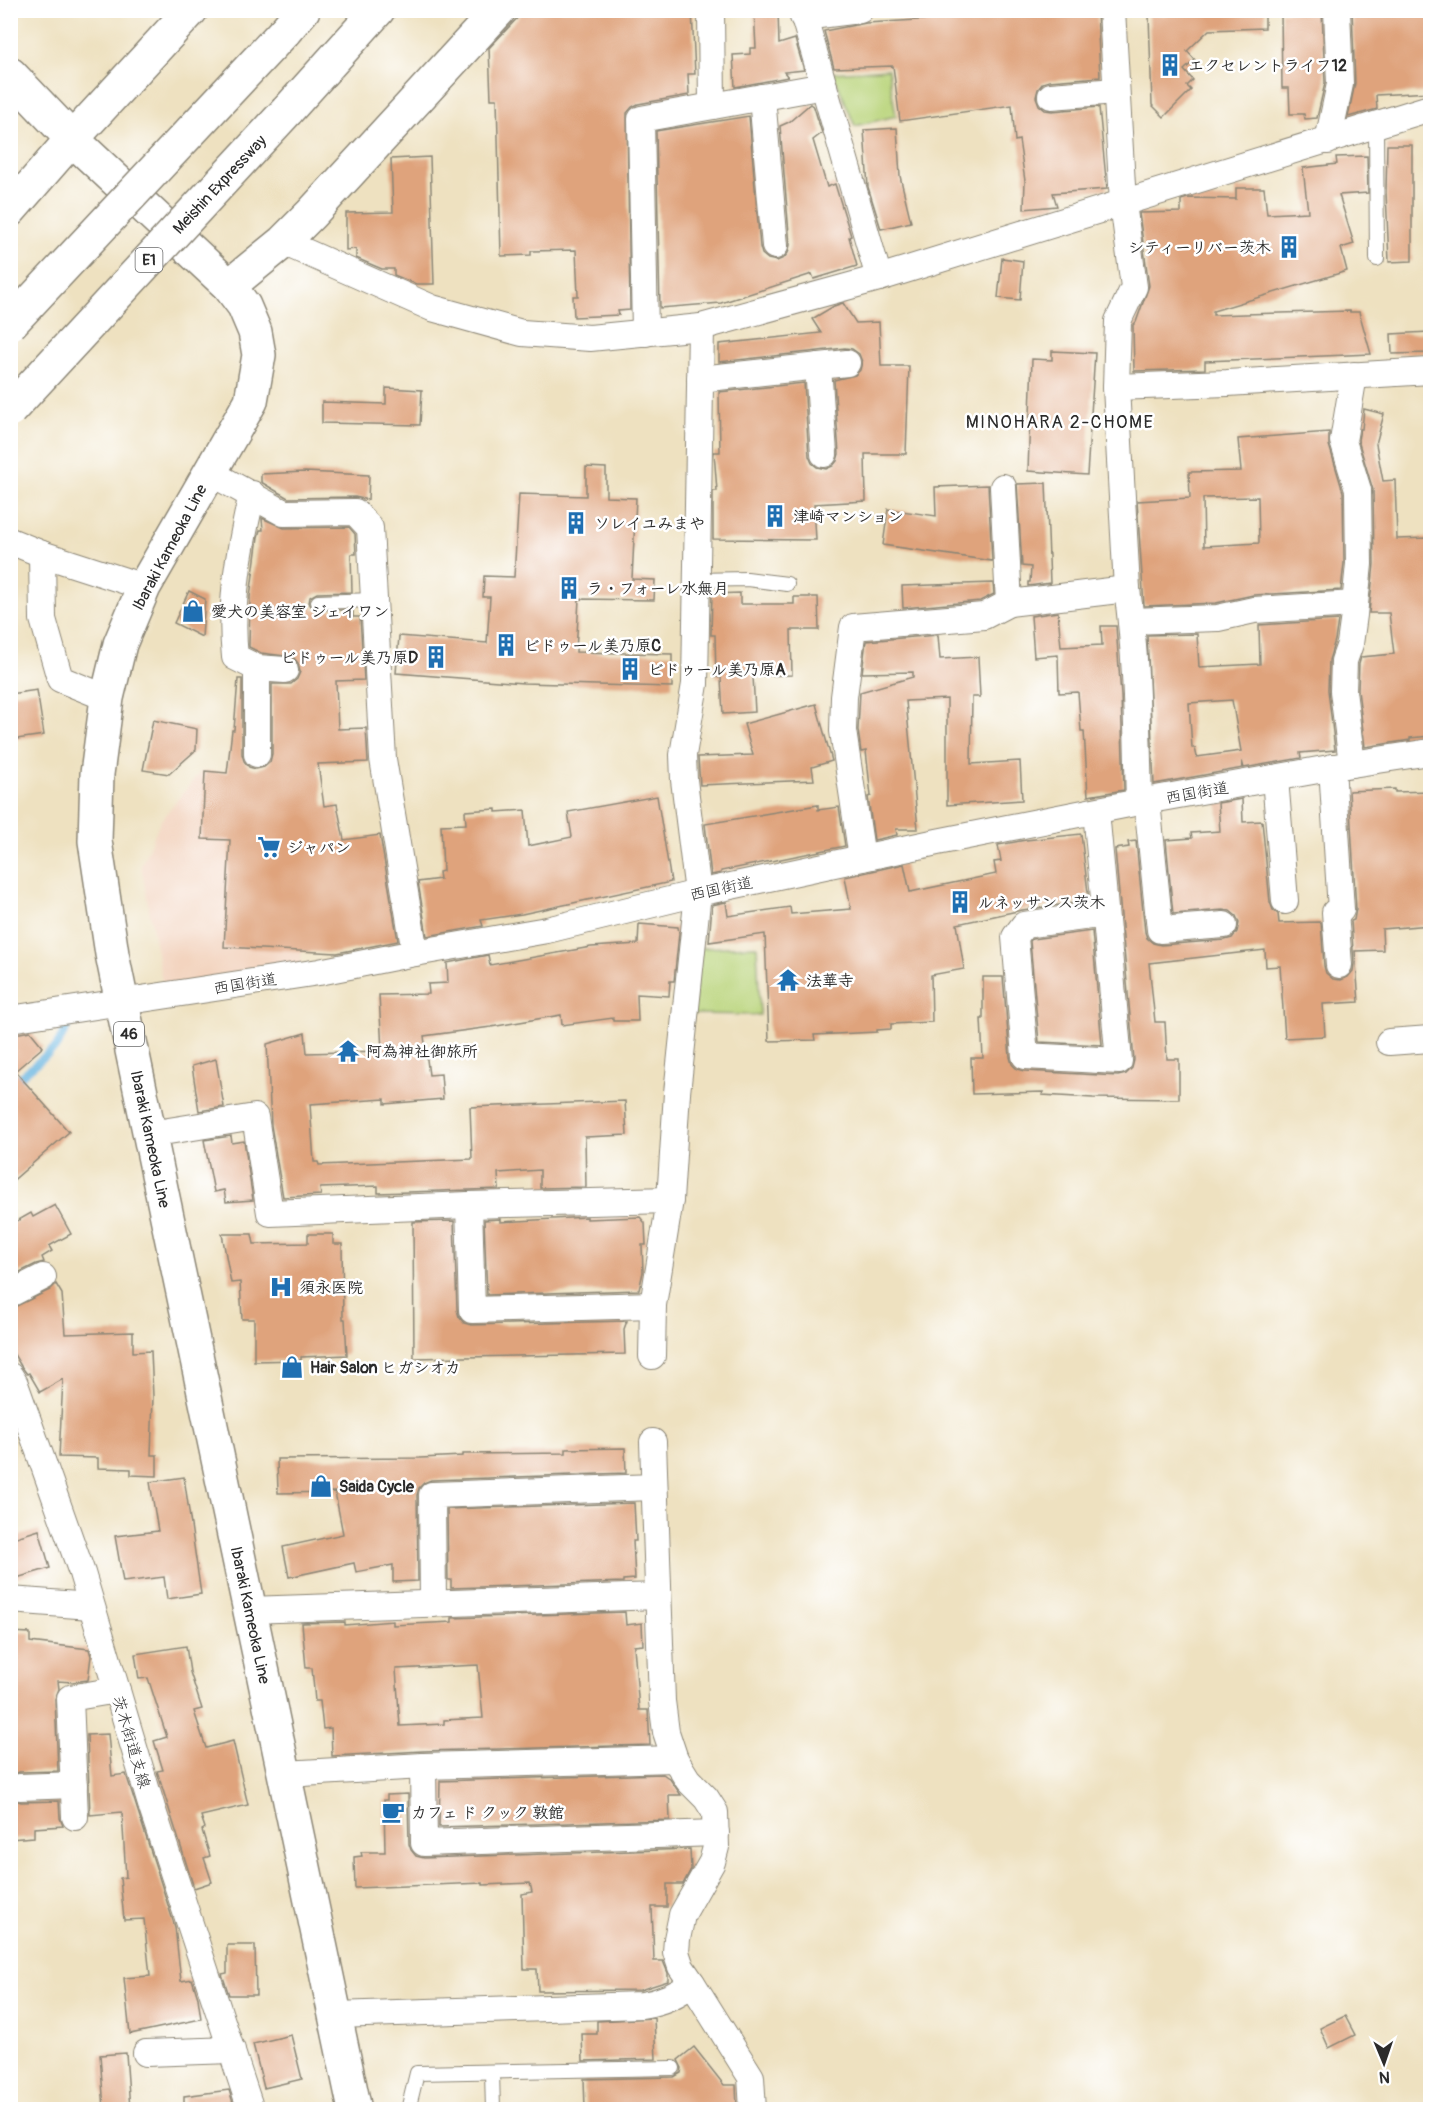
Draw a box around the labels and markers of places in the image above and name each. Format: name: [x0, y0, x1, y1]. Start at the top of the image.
building icon: エクセレントライフ12: [1157, 52, 1183, 78]
place label: エクセレントライフ12: [1188, 56, 1347, 76]
building icon: シティーリバー茨木: [1276, 234, 1302, 260]
place label: シティーリバー茨木: [1128, 238, 1271, 258]
building icon: 津崎マンション: [762, 503, 788, 529]
place label: 津崎マンション: [793, 507, 904, 527]
building icon: ソレイユみまや: [563, 510, 589, 536]
place label: ソレイユみまや: [594, 514, 705, 534]
building icon: ラ・フォーレ水無月: [556, 575, 582, 601]
place label: ラ・フォーレ水無月: [587, 579, 729, 599]
shop icon: 愛犬の美容室 ジェイワン: [180, 598, 206, 624]
place label: 愛犬の美容室 ジェイワン: [211, 602, 389, 622]
building icon: ビドゥール美乃原C: [493, 632, 519, 658]
place label: ビドゥール美乃原C: [524, 636, 661, 656]
building icon: ビドゥール美乃原D: [423, 644, 449, 670]
place label: ビドゥール美乃原D: [281, 648, 418, 668]
building icon: ビドゥール美乃原A: [617, 656, 643, 682]
place label: ビドゥール美乃原A: [648, 660, 786, 680]
supermarket icon: ジャパン: [256, 834, 282, 860]
place label: ジャパン: [287, 838, 351, 858]
building icon: ルネッサンス茨木: [947, 889, 973, 915]
place label: ルネッサンス茨木: [978, 893, 1105, 913]
temple icon: 法華寺: [775, 967, 801, 993]
place label: 法華寺: [806, 971, 854, 991]
temple icon: 阿為神社御旅所: [335, 1038, 361, 1064]
place label: 阿為神社御旅所: [366, 1042, 478, 1062]
hospital icon: 須永医院: [268, 1274, 294, 1300]
place label: 須永医院: [299, 1278, 363, 1298]
shop icon: Hair Salon ヒガシオカ: [279, 1354, 305, 1380]
place label: Hair Salon ヒガシオカ: [310, 1358, 461, 1378]
shop icon: Saida Cycle: [308, 1473, 334, 1499]
place label: Saida Cycle: [339, 1477, 415, 1497]
cafe icon: カフェ ド クック 敦館: [380, 1799, 406, 1825]
place label: カフェ ド クック 敦館: [411, 1803, 564, 1823]

